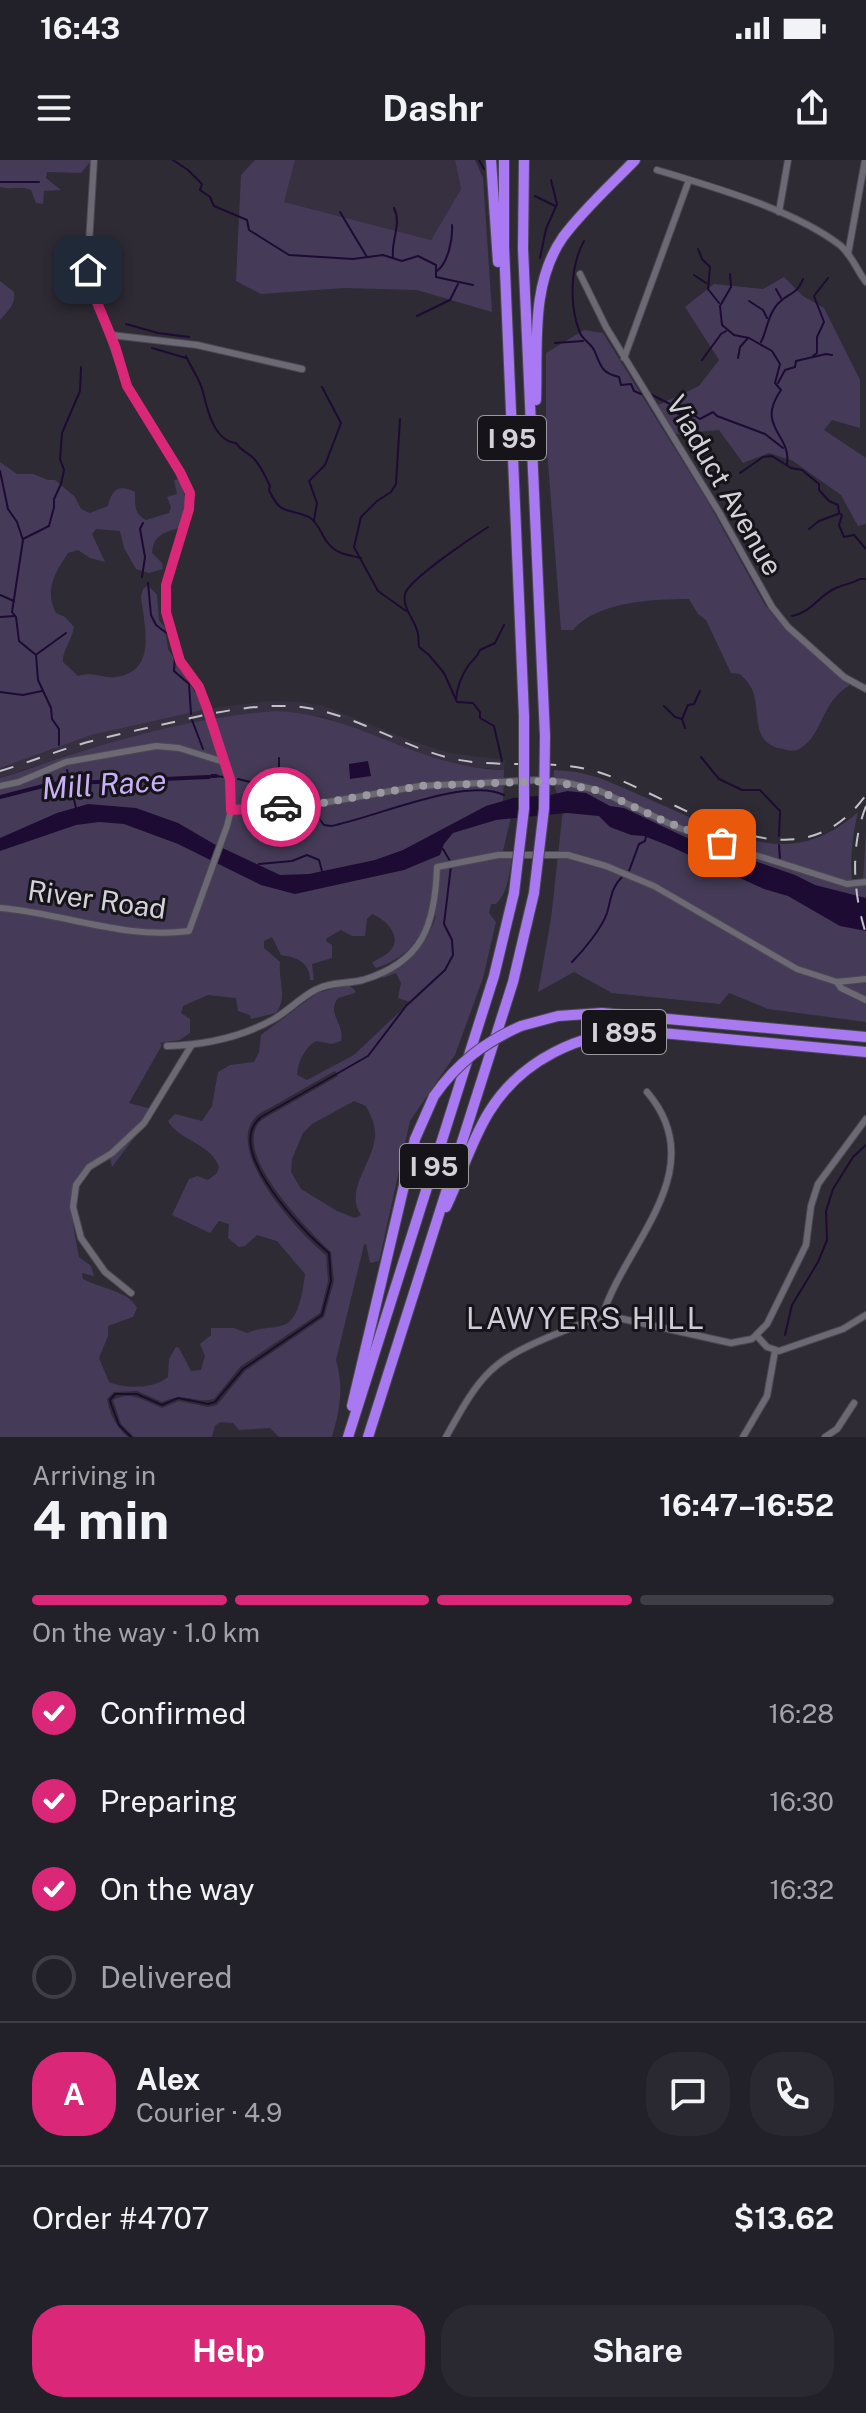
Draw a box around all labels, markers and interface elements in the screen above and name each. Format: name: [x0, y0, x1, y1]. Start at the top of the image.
text: 16:43: [40, 10, 120, 46]
icon: menu: [32, 86, 76, 130]
icon: share: [790, 86, 834, 130]
text: Dashr: [382, 87, 484, 129]
pin: [54, 236, 122, 304]
icon: home: [66, 248, 110, 292]
street label: Viaduct Avenue: [660, 389, 790, 581]
road number: I 95: [478, 416, 546, 460]
water label: Mill Race: [40, 762, 168, 806]
courier: [241, 767, 321, 847]
icon: car: [259, 785, 303, 829]
pin: [688, 809, 756, 877]
icon: bag: [700, 821, 744, 865]
street label: River Road: [26, 873, 168, 925]
road number: I 895: [582, 1010, 666, 1054]
road number: I 95: [400, 1144, 468, 1188]
district label: LAWYERS HILL: [466, 1300, 706, 1336]
text: Arriving in: [32, 1460, 156, 1491]
text: 16:47–16:52: [659, 1487, 834, 1523]
text: 4 min: [32, 1490, 169, 1551]
text: On the way · 1.0 km: [32, 1617, 260, 1648]
icon: check: [32, 1691, 76, 1735]
text: Confirmed: [100, 1695, 246, 1731]
text: 16:28: [769, 1698, 834, 1729]
icon: check: [32, 1779, 76, 1823]
text: Preparing: [100, 1783, 237, 1819]
text: 16:30: [769, 1786, 834, 1817]
icon: check: [32, 1867, 76, 1911]
text: On the way: [100, 1871, 254, 1907]
text: 16:32: [769, 1874, 834, 1905]
text: Delivered: [100, 1959, 232, 1995]
button: chat: [646, 2052, 730, 2136]
button: phone: [750, 2052, 834, 2136]
text: Alex: [136, 2061, 200, 2097]
text: A: [63, 2076, 85, 2112]
text: Courier · 4.9: [136, 2097, 282, 2128]
text: Order #4707: [32, 2200, 209, 2236]
text: $13.62: [734, 2200, 834, 2236]
button: Help: [32, 2305, 425, 2397]
button: Share: [441, 2305, 834, 2397]

